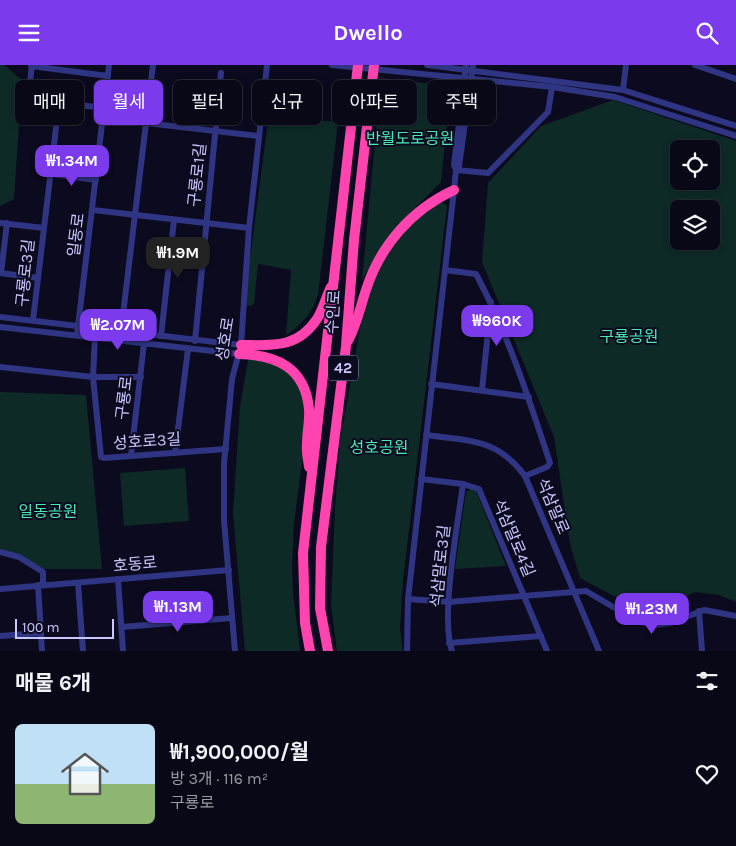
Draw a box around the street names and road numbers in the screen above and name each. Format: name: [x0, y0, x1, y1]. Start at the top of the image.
street label: 구룡로1길: [184, 142, 210, 208]
street label: 일동로: [64, 212, 88, 258]
street label: 구룡로3길: [12, 238, 38, 308]
street label: 수인로: [322, 289, 344, 335]
street label: 성호로: [212, 315, 238, 362]
road number: 42: [328, 355, 358, 381]
street label: 구룡로: [112, 375, 136, 421]
street label: 성호로3길: [112, 429, 182, 453]
street label: 석삼말로: [533, 475, 573, 537]
street label: 석삼말로4길: [489, 496, 539, 580]
street label: 석삼말로3길: [426, 524, 454, 608]
street label: 호동로: [112, 553, 158, 575]

